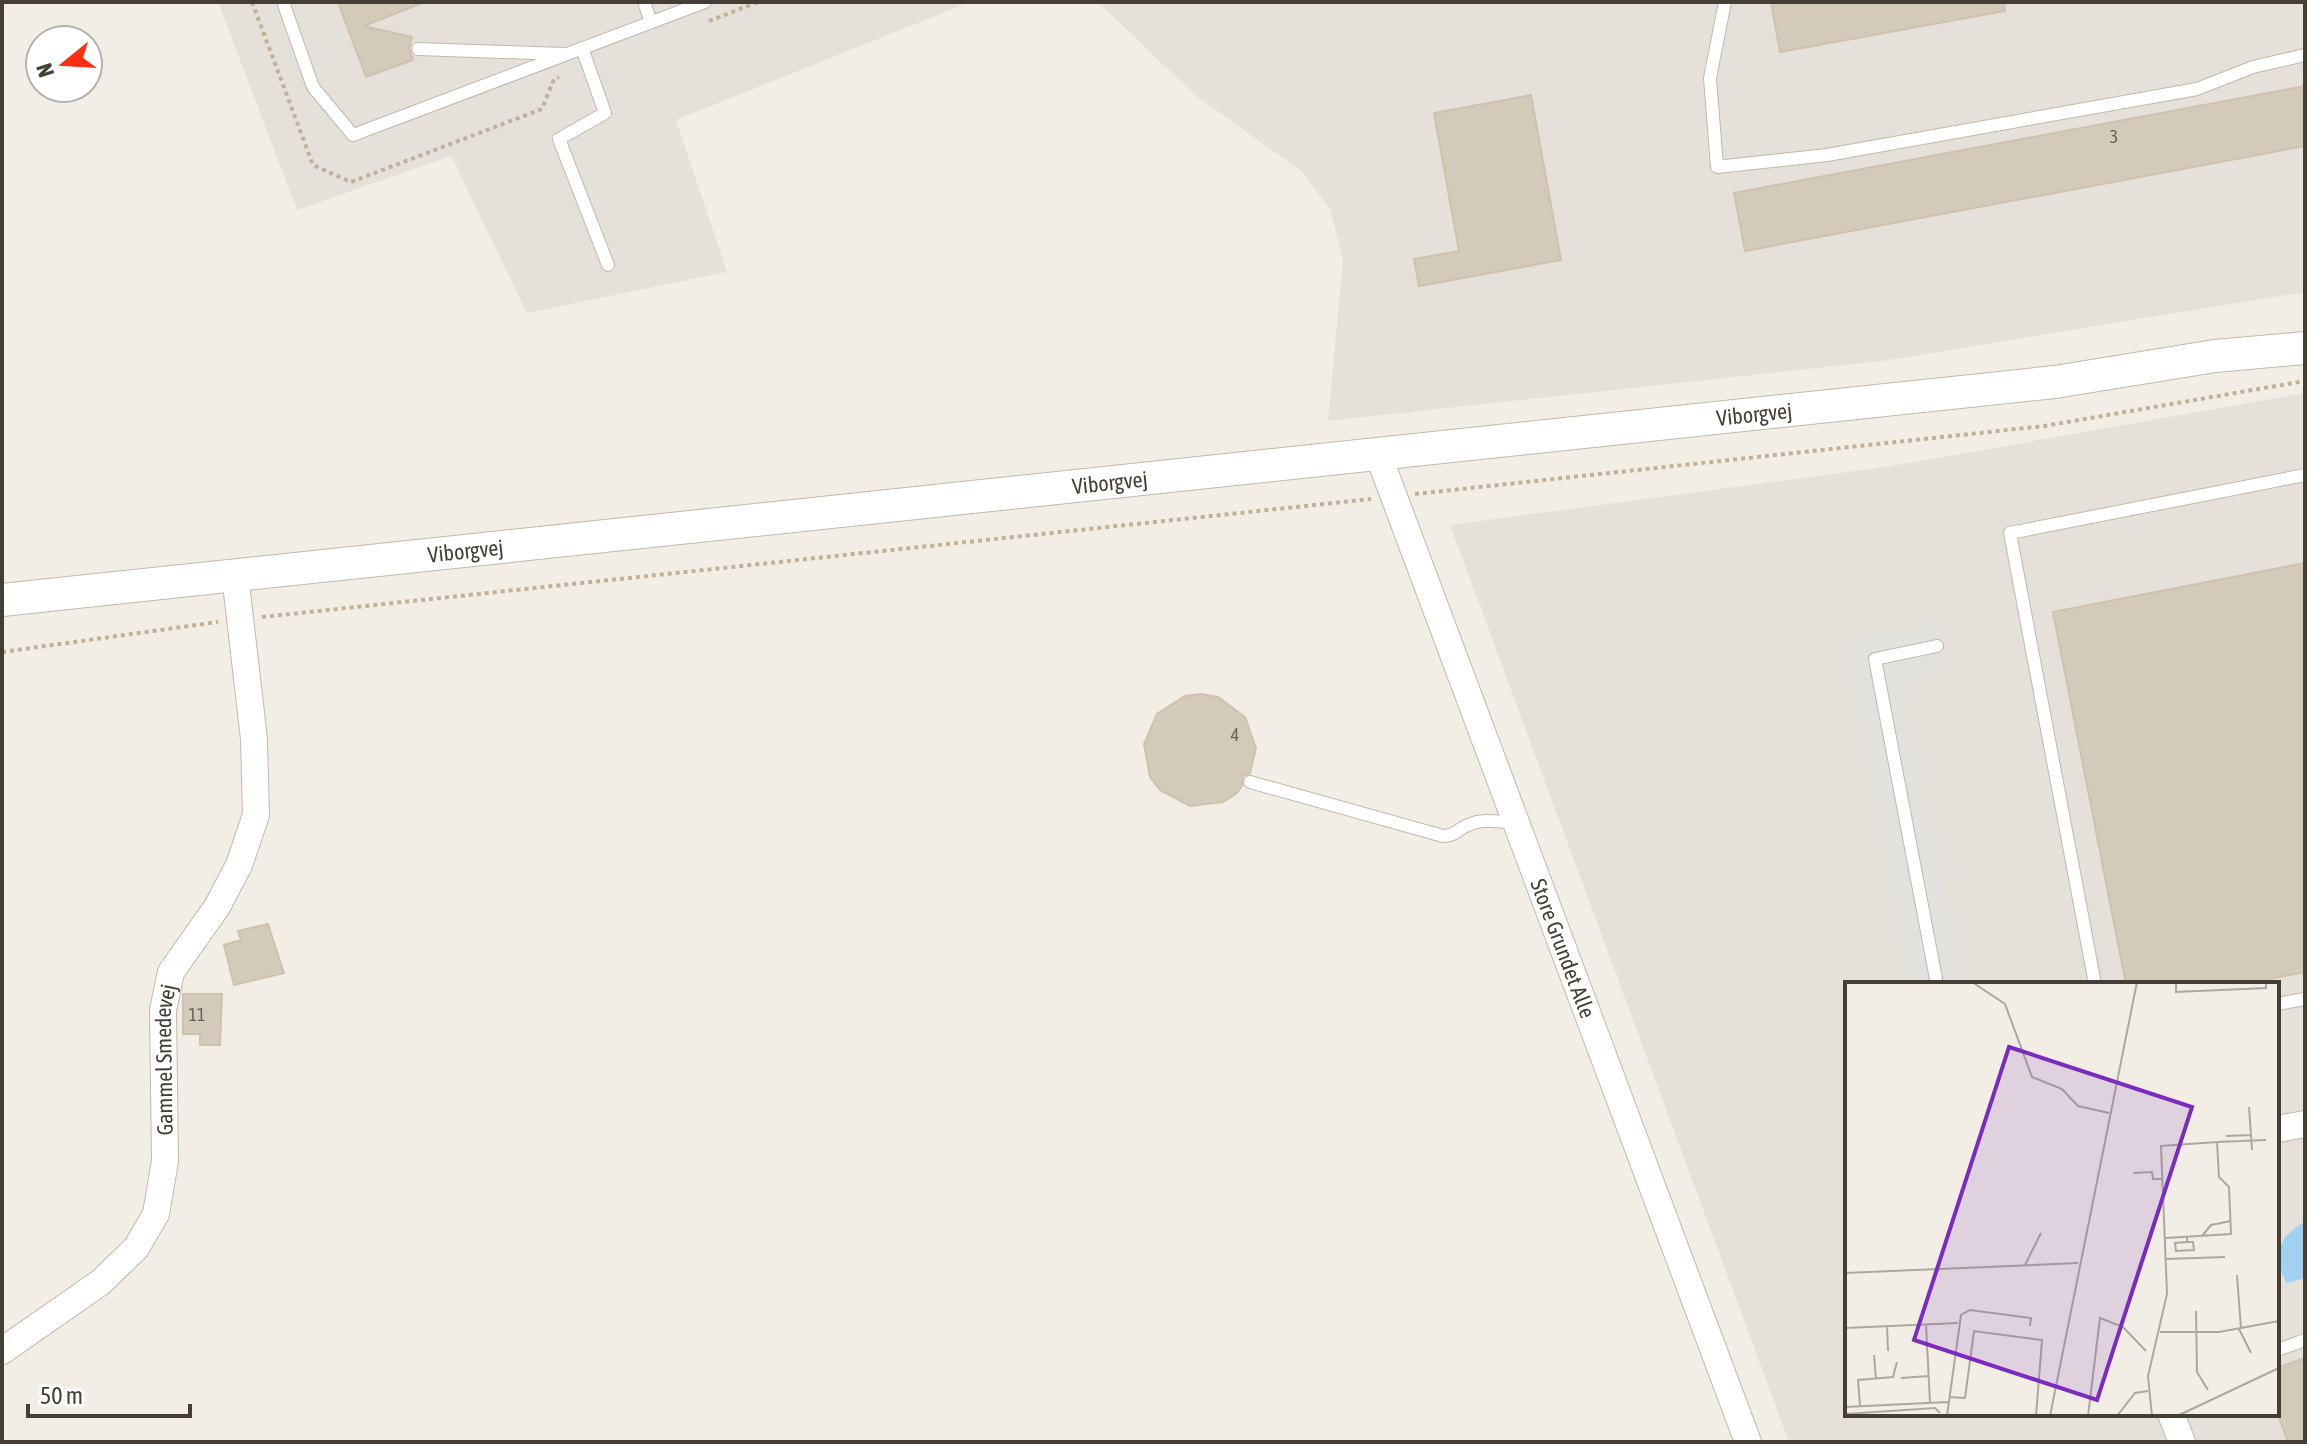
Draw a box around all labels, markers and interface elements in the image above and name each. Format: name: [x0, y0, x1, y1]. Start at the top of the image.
north arrow: [24, 24, 104, 104]
text: N: [31, 60, 59, 80]
house number: 3: [2110, 126, 2118, 147]
street label: Viborgvej: [1715, 397, 1793, 431]
street label: Viborgvej: [1071, 465, 1149, 499]
street label: Viborgvej: [426, 534, 504, 568]
house number: 4: [1231, 724, 1239, 745]
street label: Store Grundet Alle: [1525, 875, 1601, 1022]
street label: Gammel Smedevej: [150, 982, 181, 1136]
inset map: [1845, 982, 2279, 1416]
house number: 11: [189, 1004, 205, 1025]
scale bar: [28, 1368, 190, 1418]
text: 50 m: [40, 1382, 83, 1409]

